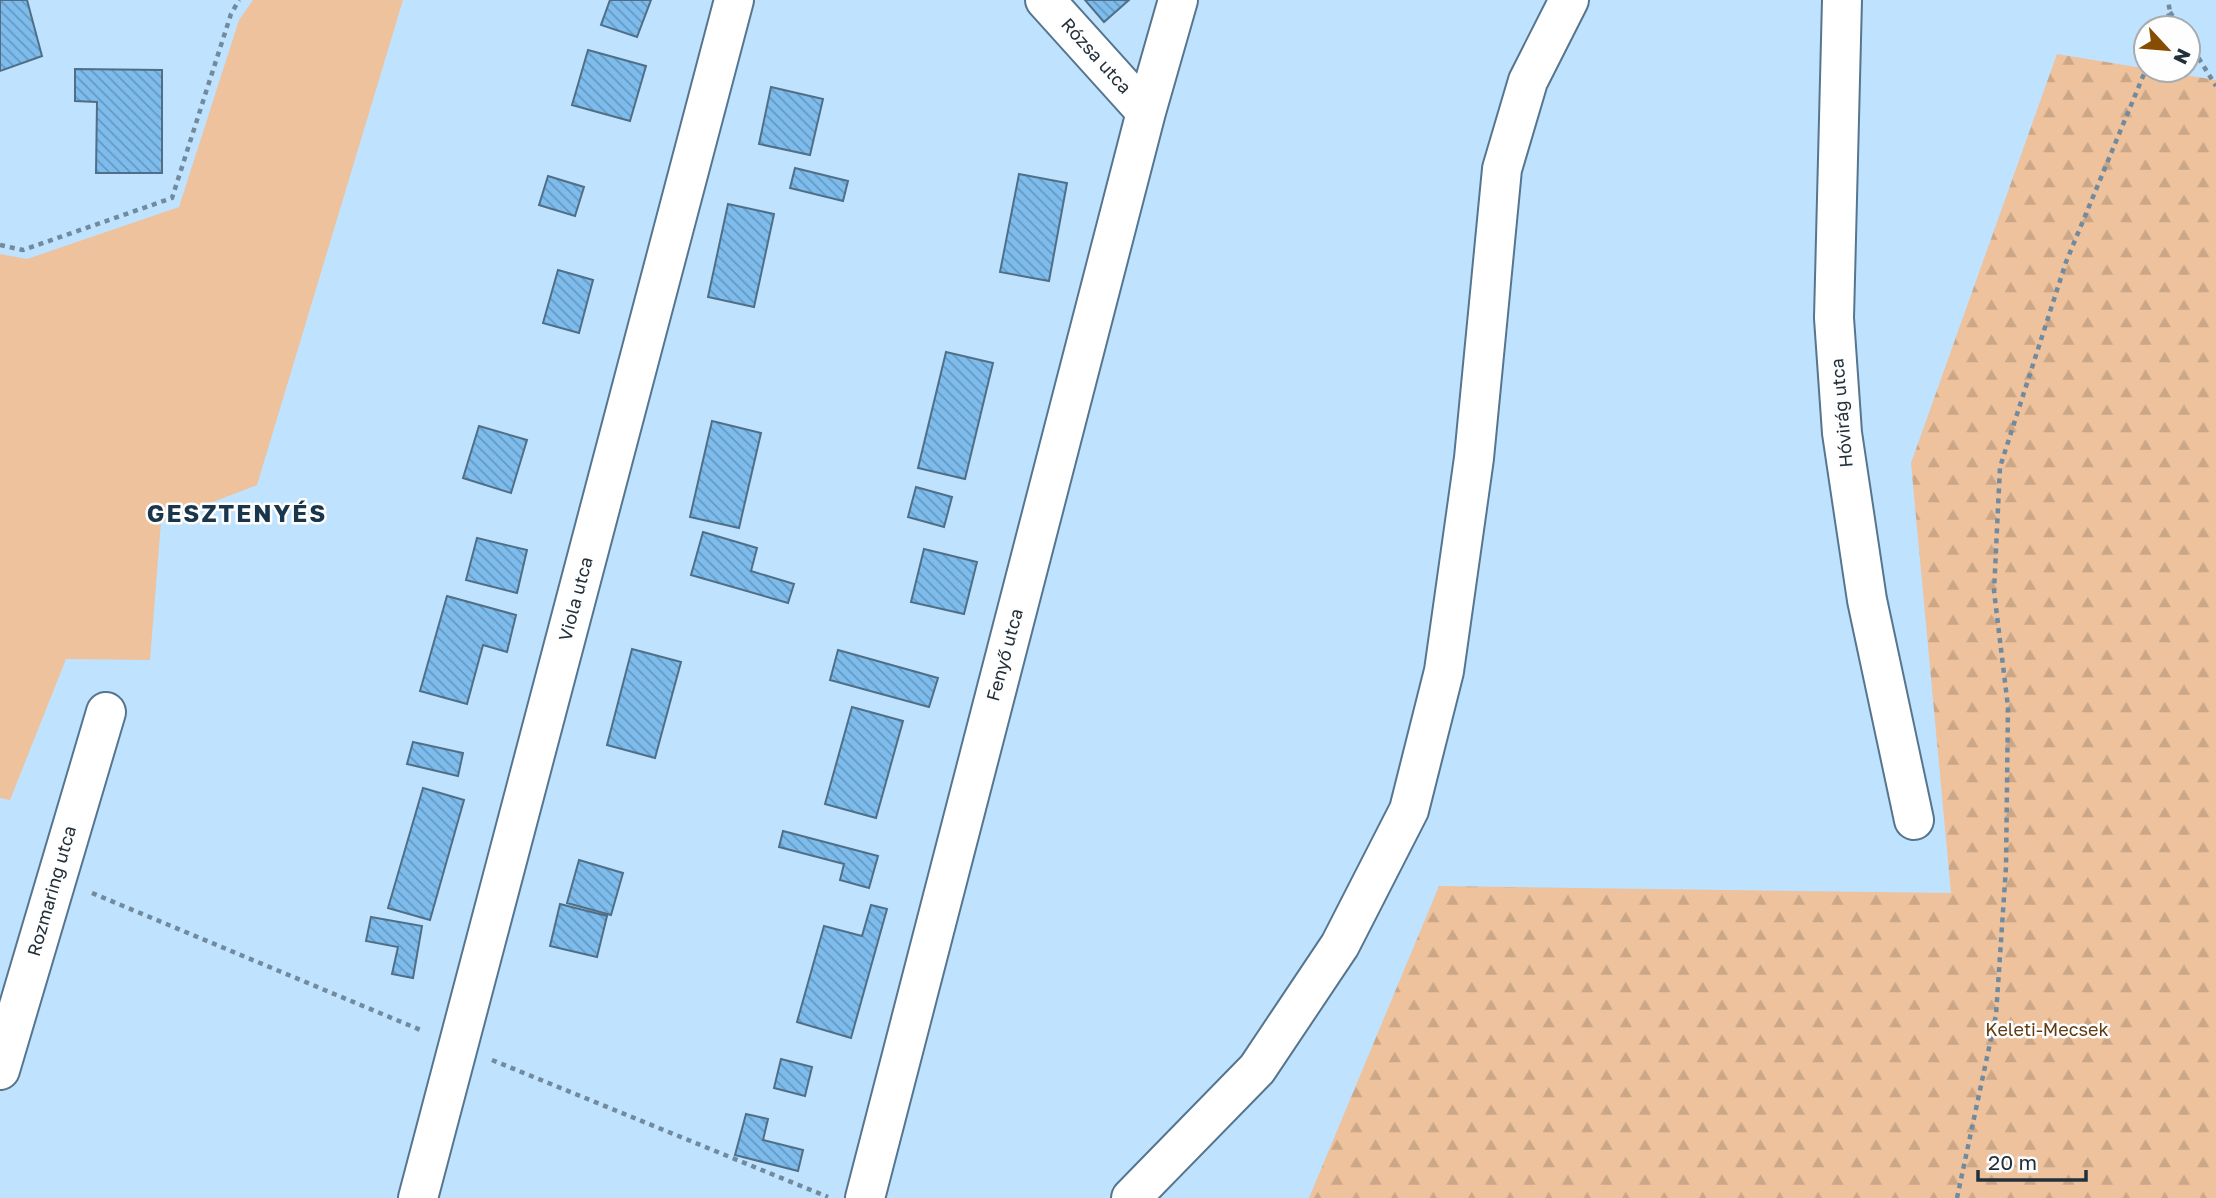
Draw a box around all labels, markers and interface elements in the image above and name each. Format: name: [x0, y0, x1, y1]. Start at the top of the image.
street label: Rózsa utca: [1057, 13, 1136, 98]
north arrow: [2132, 14, 2202, 84]
text: N: [2169, 45, 2196, 68]
street label: Hóvirág utca: [1825, 357, 1857, 469]
district label: GESZTENYÉS: [147, 498, 327, 527]
street label: Viola utca: [553, 554, 597, 643]
street label: Fenyő utca: [981, 606, 1027, 703]
street label: Rozmaring utca: [22, 823, 80, 958]
park label: Keleti-Mecsek: [1985, 1018, 2109, 1040]
scale bar: [1978, 1138, 2086, 1182]
text: 20 m: [1988, 1149, 2037, 1175]

